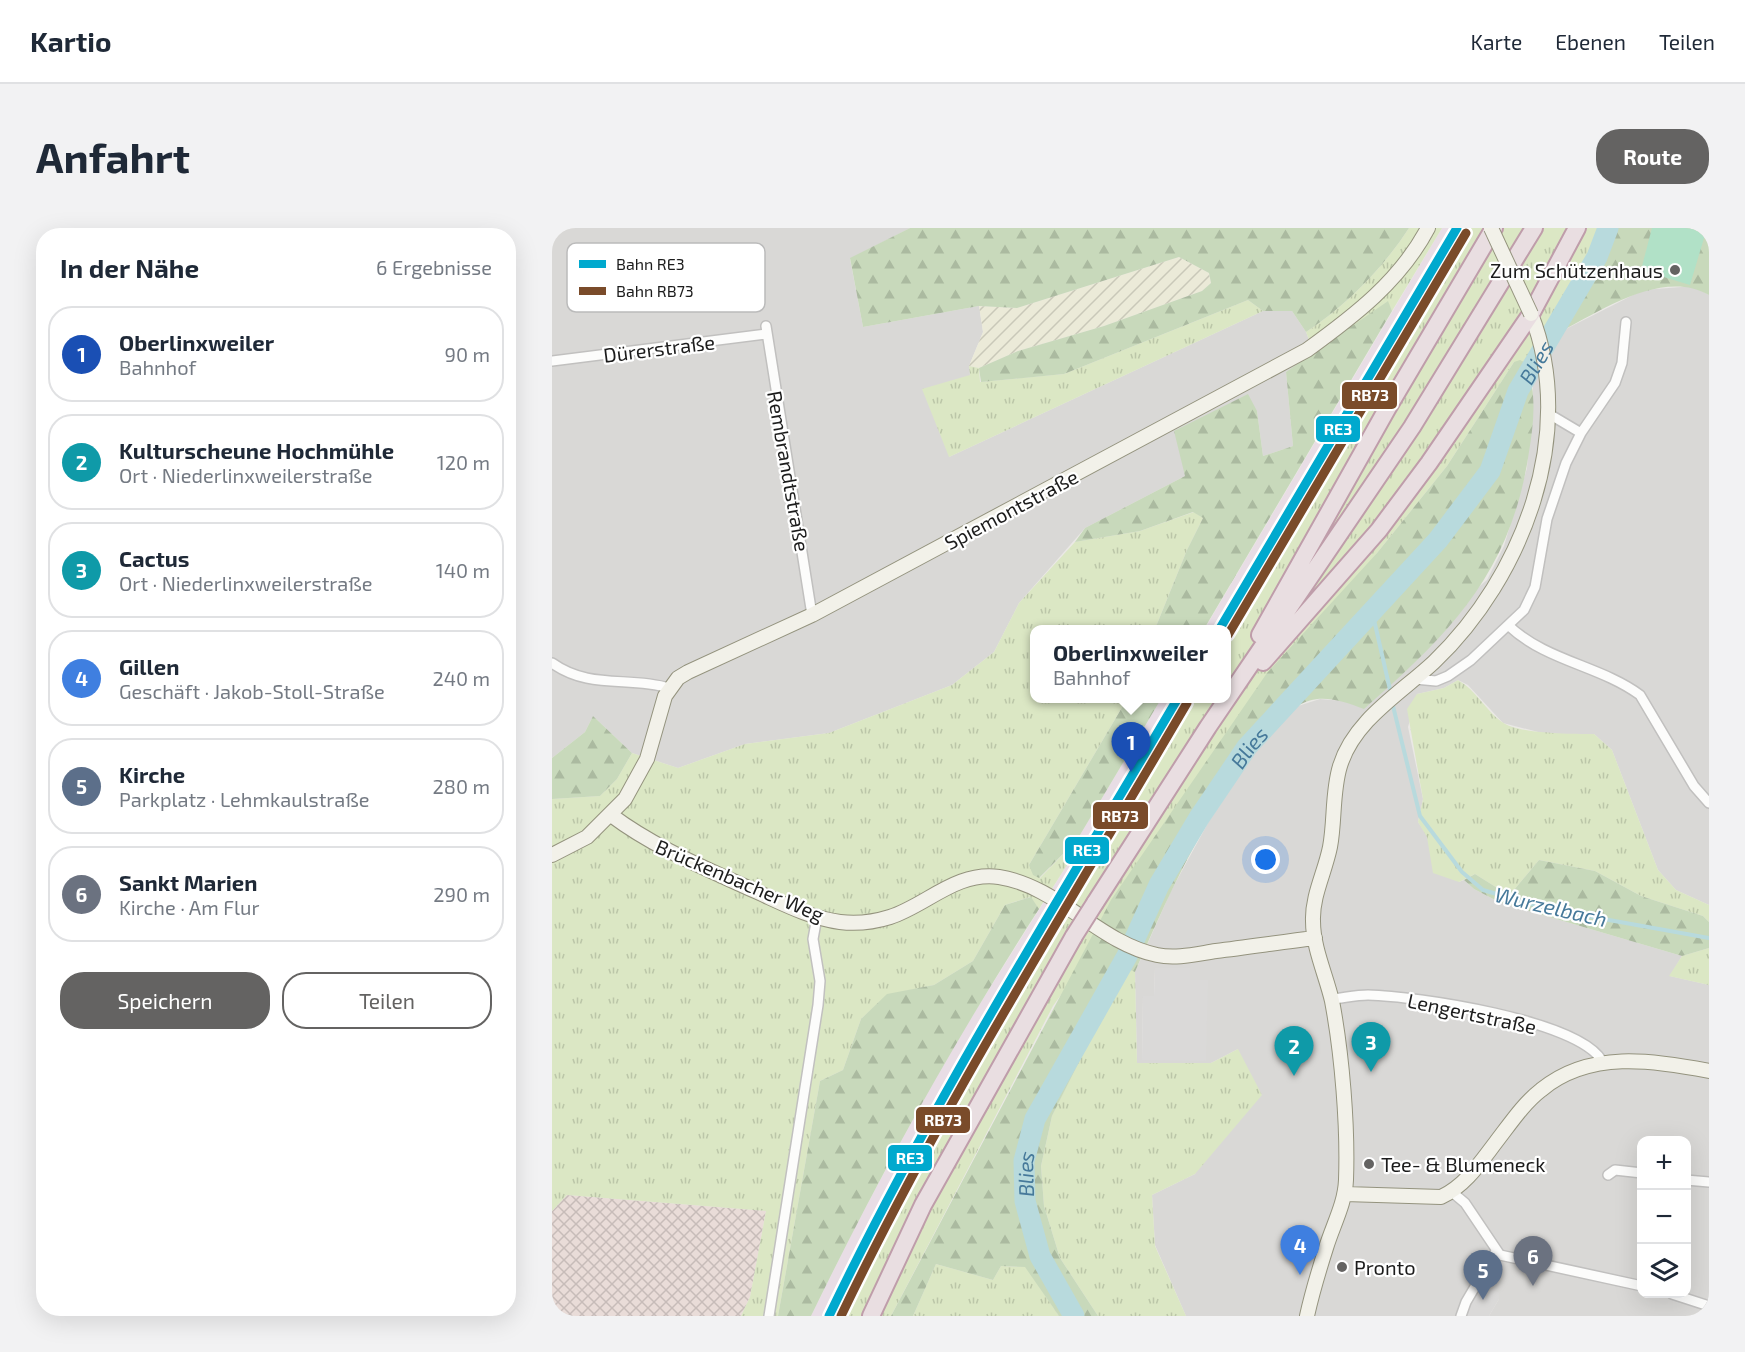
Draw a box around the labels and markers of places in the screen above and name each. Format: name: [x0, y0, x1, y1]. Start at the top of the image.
place label: Zum Schützenhaus: [1490, 258, 1663, 282]
marker: Zum Schützenhaus: [1668, 263, 1682, 277]
pin: 1: [1112, 722, 1150, 772]
pin: 3: [1352, 1022, 1390, 1072]
pin: 2: [1274, 1026, 1314, 1076]
place label: Tee- & Blumeneck: [1381, 1152, 1546, 1176]
marker: Tee- & Blumeneck: [1362, 1157, 1376, 1171]
pin: 4: [1280, 1226, 1320, 1275]
pin: 6: [1514, 1236, 1552, 1286]
pin: 5: [1464, 1250, 1502, 1300]
place label: Pronto: [1354, 1255, 1416, 1279]
marker: Pronto: [1335, 1260, 1349, 1274]

